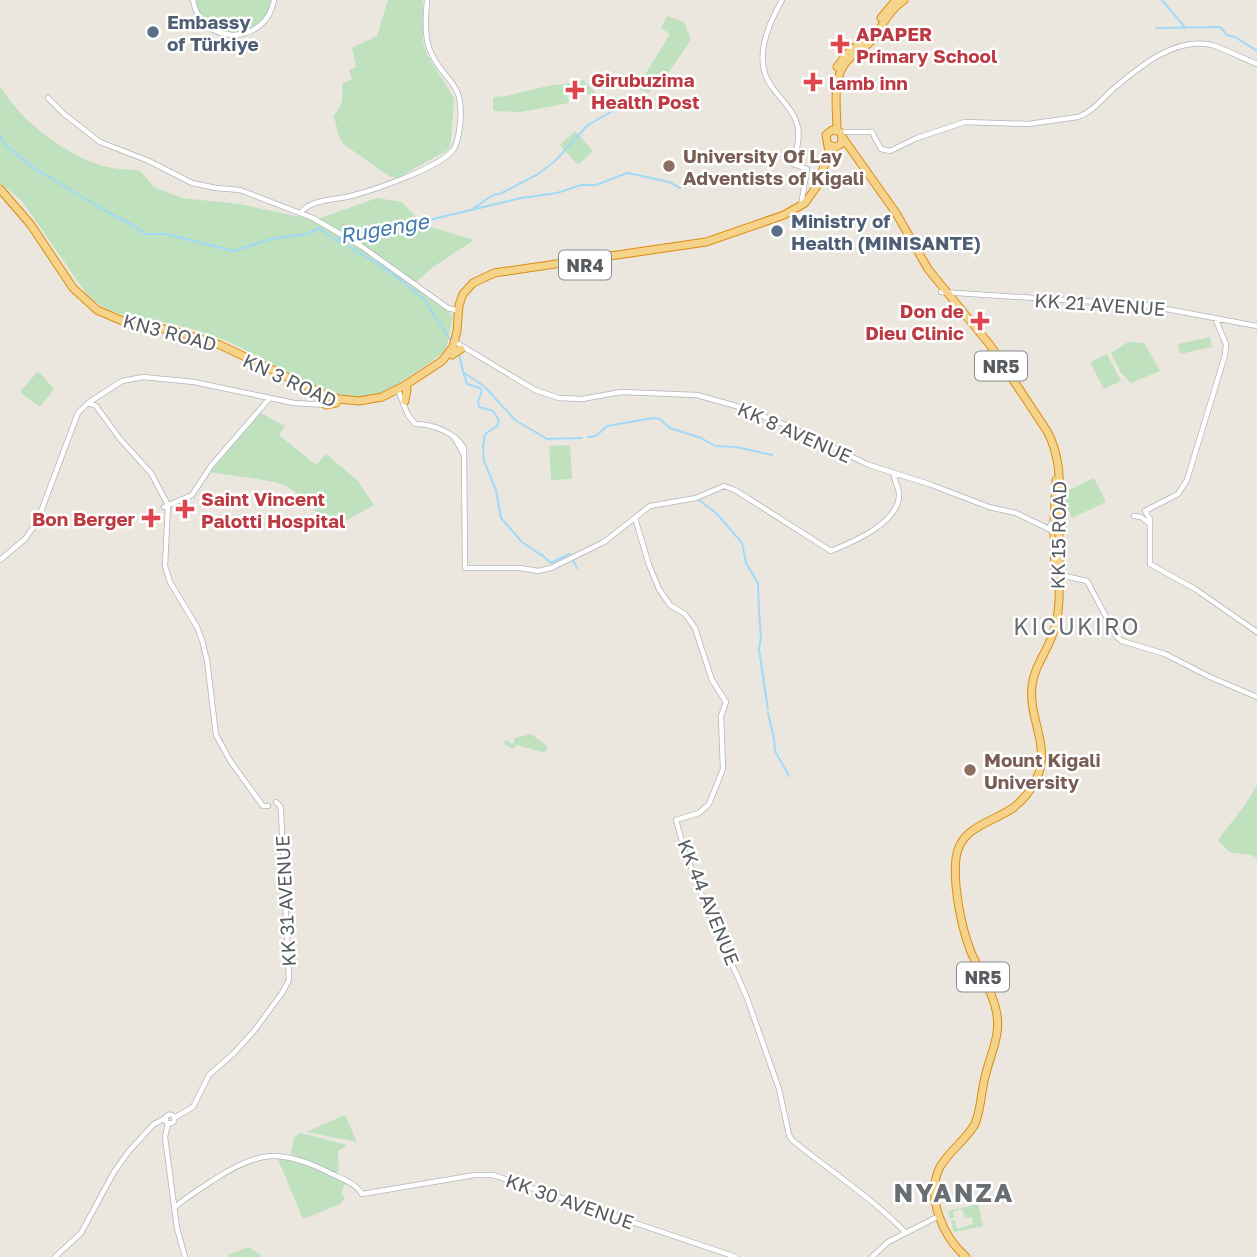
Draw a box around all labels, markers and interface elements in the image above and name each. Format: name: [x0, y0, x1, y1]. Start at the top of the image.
place label: Embassy of Türkiye: [167, 10, 259, 55]
place label: APAPER Primary School: [856, 22, 997, 67]
marker: Embassy of Türkiye: [145, 24, 161, 40]
marker: APAPER Primary School: [830, 34, 850, 54]
place label: Girubuzima Health Post: [591, 68, 700, 113]
place label: lamb inn: [829, 71, 908, 94]
marker: lamb inn: [803, 72, 823, 92]
marker: Girubuzima Health Post: [565, 80, 585, 100]
place label: University Of Lay Adventists of Kigali: [683, 144, 864, 189]
marker: University Of Lay Adventists of Kigali: [661, 158, 677, 174]
water label: Rugenge: [338, 207, 432, 249]
place label: Ministry of Health (MINISANTE): [791, 209, 981, 254]
marker: Ministry of Health (MINISANTE): [769, 223, 785, 239]
road number: NR4: [559, 250, 611, 279]
street label: KK 21 AVENUE: [1034, 288, 1166, 320]
place label: Don de Dieu Clinic: [865, 299, 964, 344]
street label: KN3 ROAD: [121, 308, 219, 356]
marker: Don de Dieu Clinic: [970, 311, 990, 331]
street label: KN 3 ROAD: [239, 348, 341, 412]
road number: NR5: [975, 352, 1027, 380]
street label: KK 8 AVENUE: [734, 397, 856, 467]
street label: KK 15 ROAD: [1046, 481, 1070, 589]
place label: Saint Vincent Palotti Hospital: [201, 487, 345, 532]
marker: Saint Vincent Palotti Hospital: [175, 499, 195, 519]
place label: Bon Berger: [32, 507, 136, 530]
marker: Bon Berger: [141, 508, 161, 528]
district label: KICUKIRO: [1013, 612, 1141, 640]
place label: Mount Kigali University: [984, 748, 1101, 793]
marker: Mount Kigali University: [962, 762, 978, 778]
street label: KK 31 AVENUE: [270, 835, 300, 967]
street label: KK 44 AVENUE: [673, 836, 745, 968]
road number: NR5: [957, 962, 1009, 992]
street label: KK 30 AVENUE: [503, 1168, 637, 1234]
district label: NYANZA: [893, 1177, 1015, 1208]

